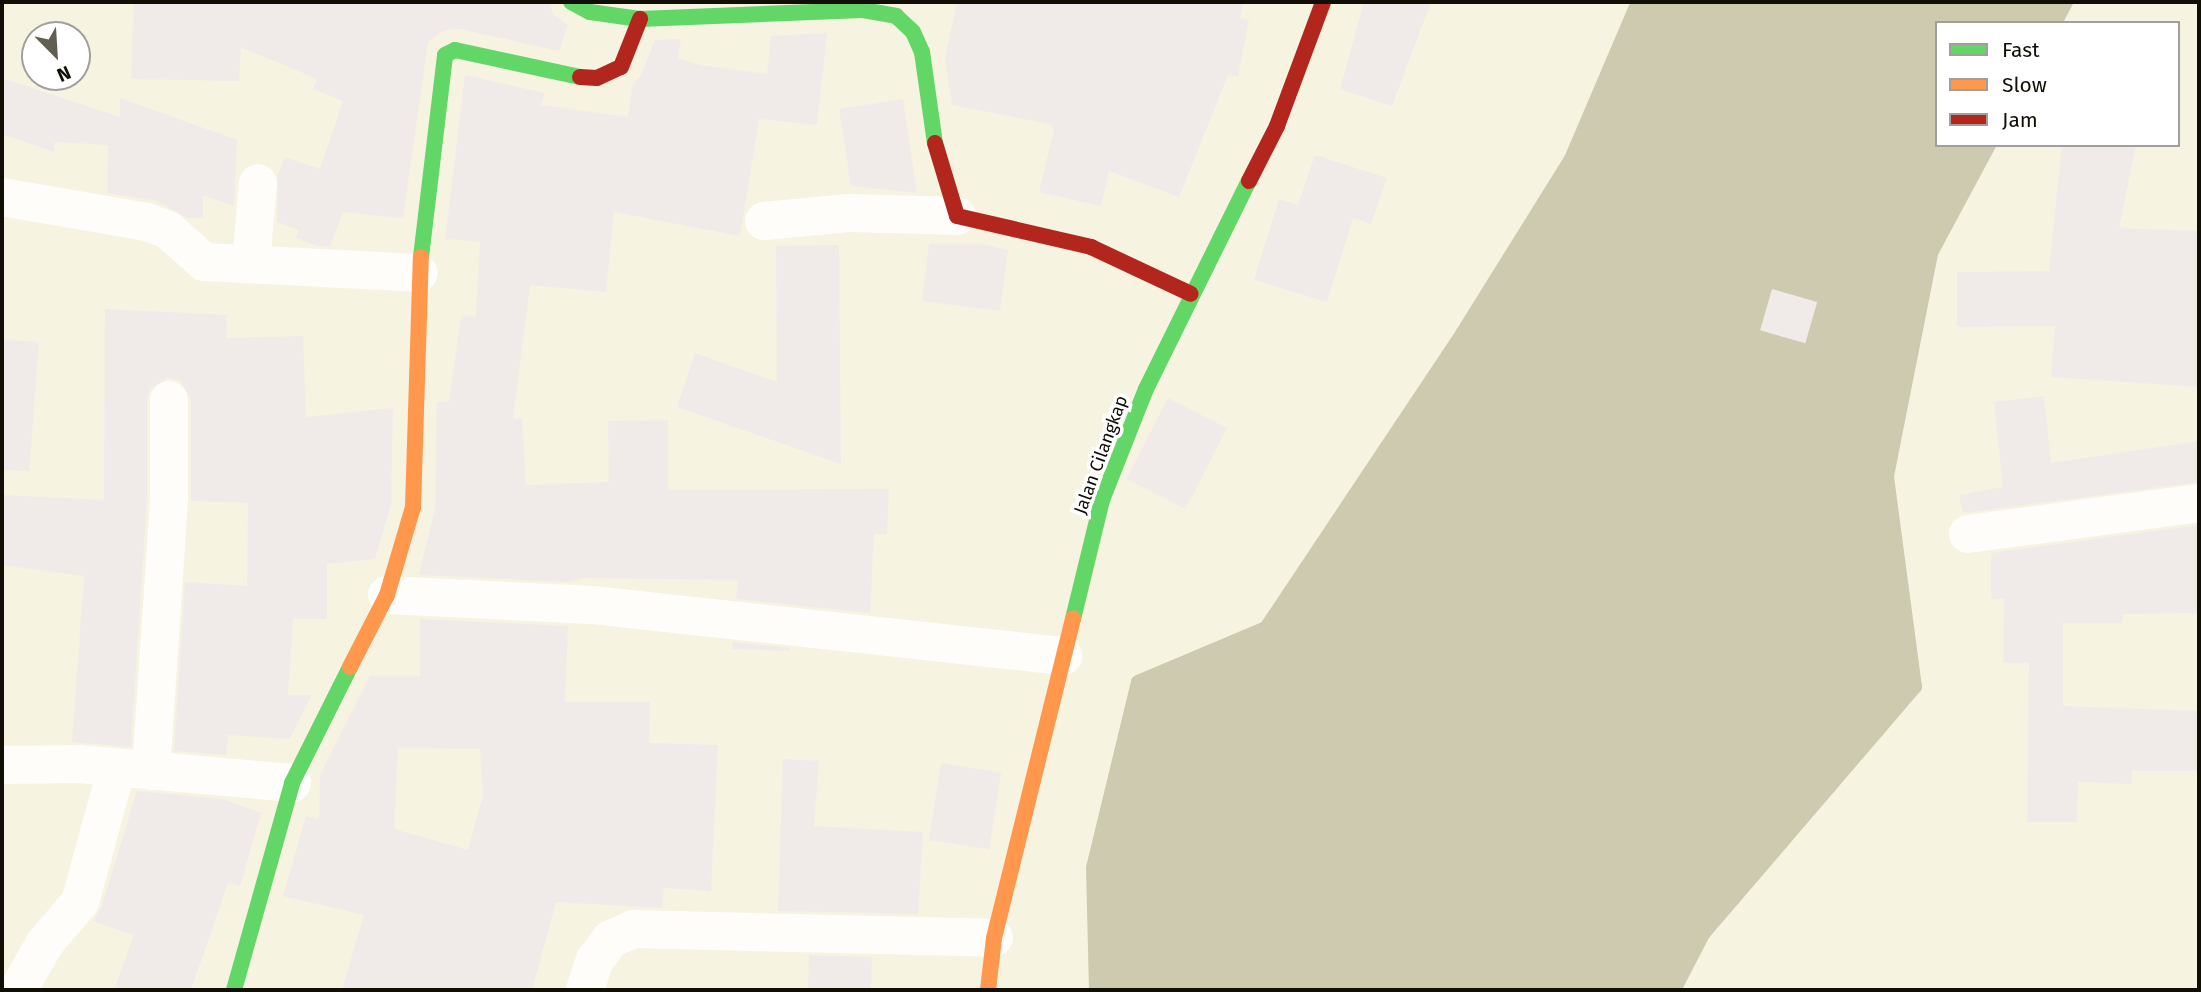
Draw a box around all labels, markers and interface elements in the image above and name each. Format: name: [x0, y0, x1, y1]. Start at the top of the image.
north arrow: [21, 21, 91, 91]
legend: [1935, 21, 2180, 147]
text: Fast: [2002, 37, 2040, 63]
text: N: [54, 61, 74, 87]
text: Slow: [2002, 72, 2047, 98]
text: Jam: [2002, 107, 2038, 133]
street label: Jalan Cilangkap: [1069, 393, 1133, 517]

